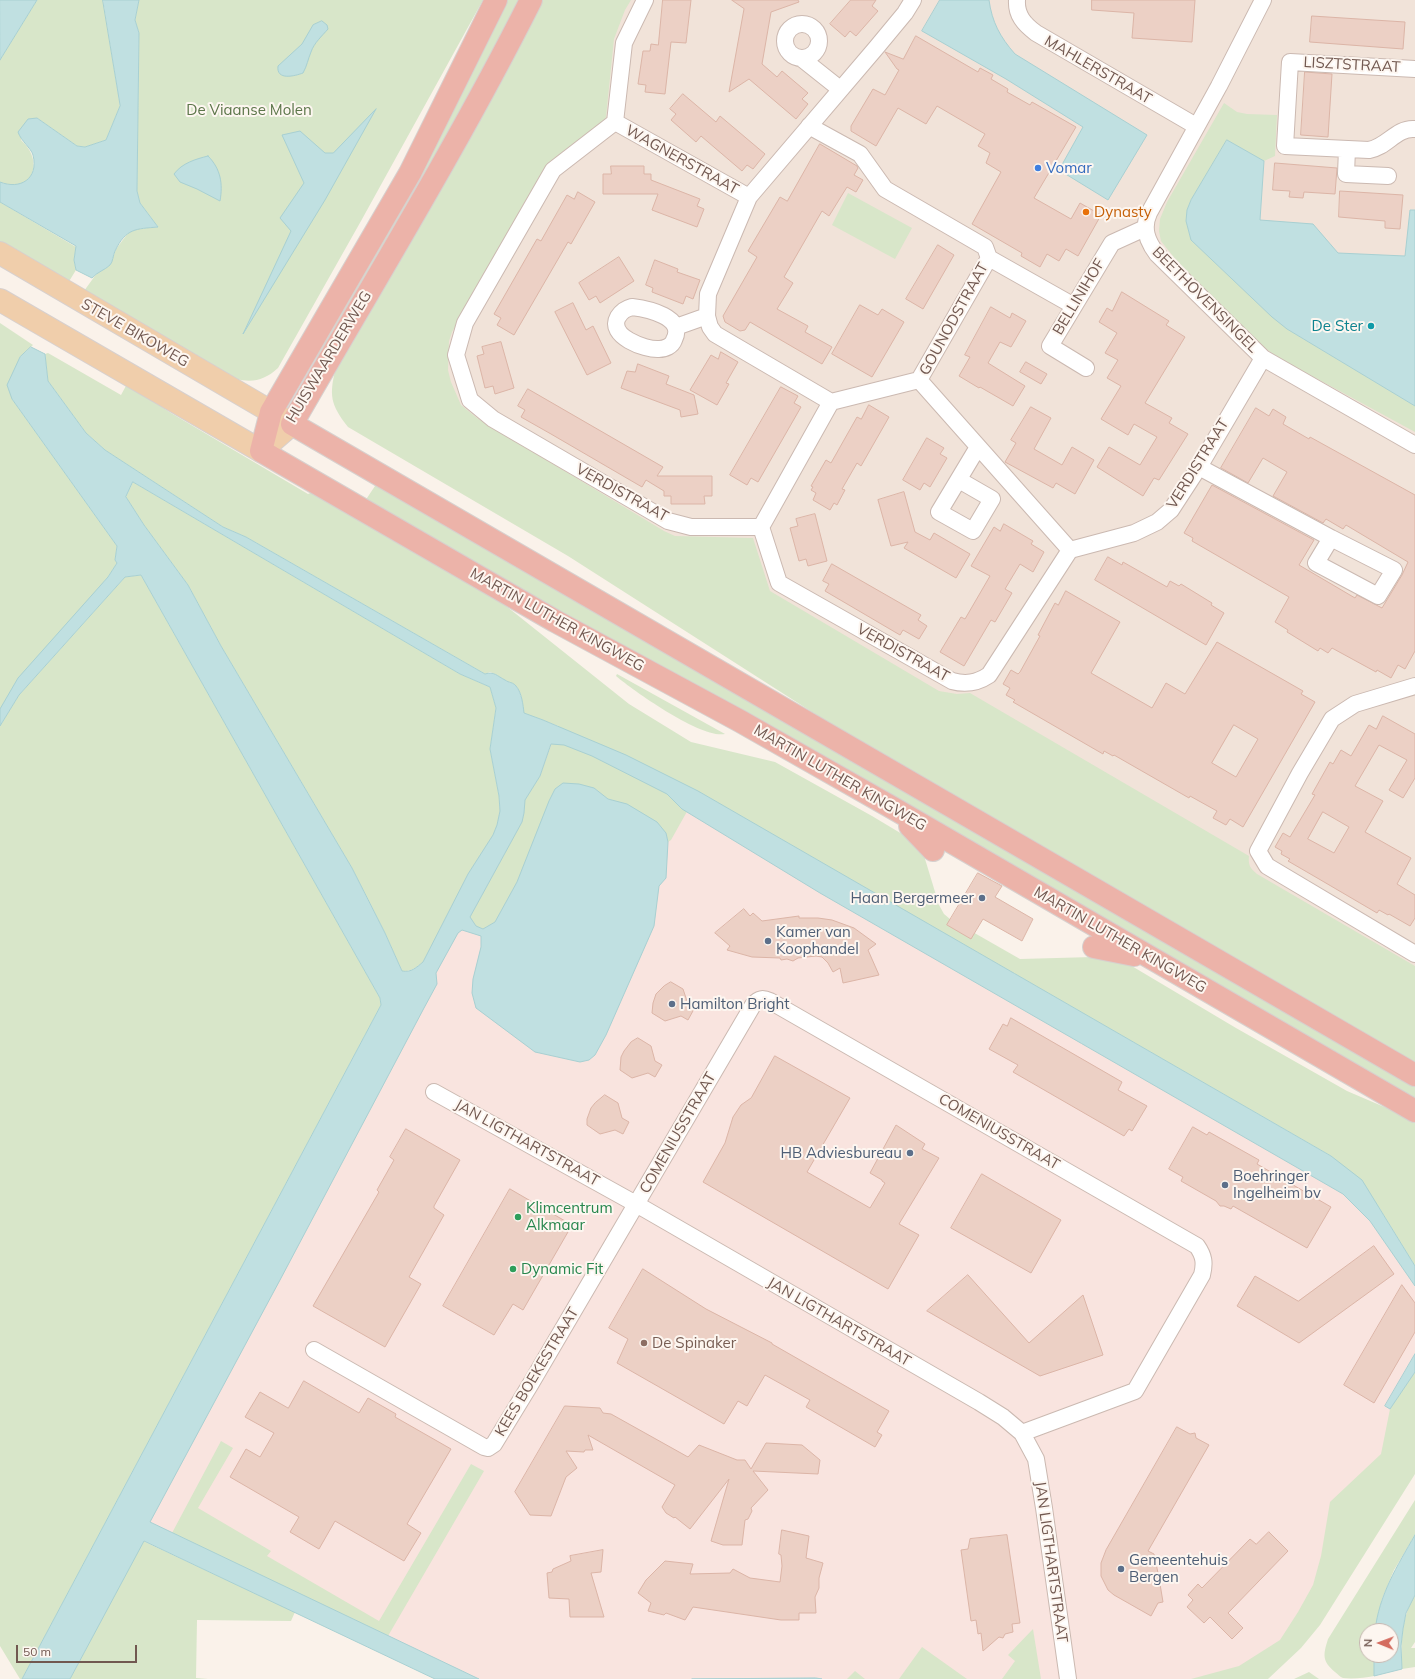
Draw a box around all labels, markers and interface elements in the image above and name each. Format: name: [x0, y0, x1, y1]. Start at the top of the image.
street label: MAHLERSTRAAT: [1041, 32, 1155, 108]
street label: LISZTSTRAAT: [1303, 53, 1401, 77]
park label: De Viaanse Molen: [186, 101, 312, 119]
street label: WAGNERSTRAAT: [622, 121, 742, 199]
place label: Vomar: [1046, 159, 1092, 177]
marker: Vomar: [1033, 163, 1043, 173]
place label: Dynasty: [1094, 203, 1152, 221]
marker: Dynasty: [1081, 207, 1091, 217]
street label: BEETHOVENSINGEL: [1148, 243, 1262, 357]
street label: BELLINIHOF: [1049, 256, 1109, 338]
street label: GOUNODSTRAAT: [916, 260, 992, 378]
street label: HUISWAARDERWEG: [283, 288, 375, 426]
street label: STEVE BIKOWEG: [78, 295, 192, 371]
place label: De Ster: [1312, 317, 1363, 335]
marker: De Ster: [1366, 321, 1376, 331]
street label: VERDISTRAAT: [1163, 416, 1233, 512]
street label: VERDISTRAAT: [573, 460, 671, 526]
street label: MARTIN LUTHER KINGWEG: [467, 565, 647, 675]
street label: VERDISTRAAT: [854, 620, 952, 686]
street label: MARTIN LUTHER KINGWEG: [751, 721, 929, 835]
street label: MARTIN LUTHER KINGWEG: [1031, 883, 1209, 997]
place label: Haan Bergermeer: [851, 889, 974, 907]
marker: Haan Bergermeer: [977, 893, 987, 903]
place label: Kamer van Koophandel: [776, 923, 859, 958]
marker: Kamer van Koophandel: [763, 936, 773, 946]
place label: Hamilton Bright: [680, 995, 790, 1013]
marker: Hamilton Bright: [667, 999, 677, 1009]
street label: COMENIUSSTRAAT: [636, 1069, 720, 1197]
street label: COMENIUSSTRAAT: [935, 1090, 1063, 1174]
street label: JAN LIGTHARTSTRAAT: [452, 1096, 602, 1190]
place label: HB Adviesbureau: [780, 1144, 902, 1162]
marker: HB Adviesbureau: [905, 1148, 915, 1158]
place label: Boehringer Ingelheim bv: [1233, 1167, 1321, 1202]
marker: Boehringer Ingelheim bv: [1220, 1180, 1230, 1190]
place label: Klimcentrum Alkmaar: [526, 1199, 613, 1234]
marker: Klimcentrum Alkmaar: [513, 1212, 523, 1222]
place label: Dynamic Fit: [521, 1260, 603, 1278]
marker: Dynamic Fit: [508, 1264, 518, 1274]
street label: JAN LIGTHARTSTRAAT: [764, 1274, 914, 1370]
street label: KEES BOEKESTRAAT: [491, 1304, 583, 1440]
place label: De Spinaker: [652, 1334, 736, 1352]
marker: De Spinaker: [639, 1338, 649, 1348]
street label: JAN LIGTHARTSTRAAT: [1031, 1480, 1071, 1644]
place label: Gemeentehuis Bergen: [1129, 1551, 1228, 1586]
marker: Gemeentehuis Bergen: [1116, 1564, 1126, 1574]
north arrow: [1359, 1623, 1399, 1663]
scale bar: [18, 1637, 139, 1663]
text: N: [1361, 1639, 1375, 1647]
text: 50 m: [23, 1644, 51, 1659]

